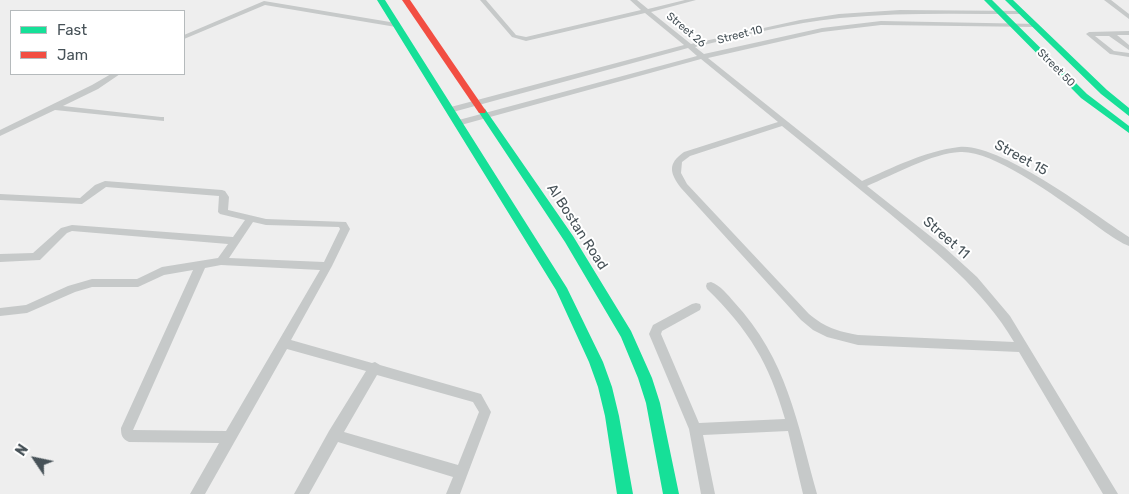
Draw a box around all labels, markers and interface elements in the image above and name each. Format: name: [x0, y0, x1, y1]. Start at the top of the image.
legend: [10, 10, 185, 75]
street label: Street 26: [664, 10, 708, 50]
text: Fast: [57, 21, 87, 39]
street label: Street 10: [716, 23, 764, 47]
text: Jam: [57, 46, 88, 64]
street label: Street 50: [1034, 46, 1078, 90]
street label: Street 15: [991, 137, 1051, 179]
street label: Al Bostan Road: [543, 181, 611, 273]
street label: Street 11: [919, 213, 973, 263]
north arrow: [10, 434, 60, 484]
text: N: [12, 441, 32, 459]

